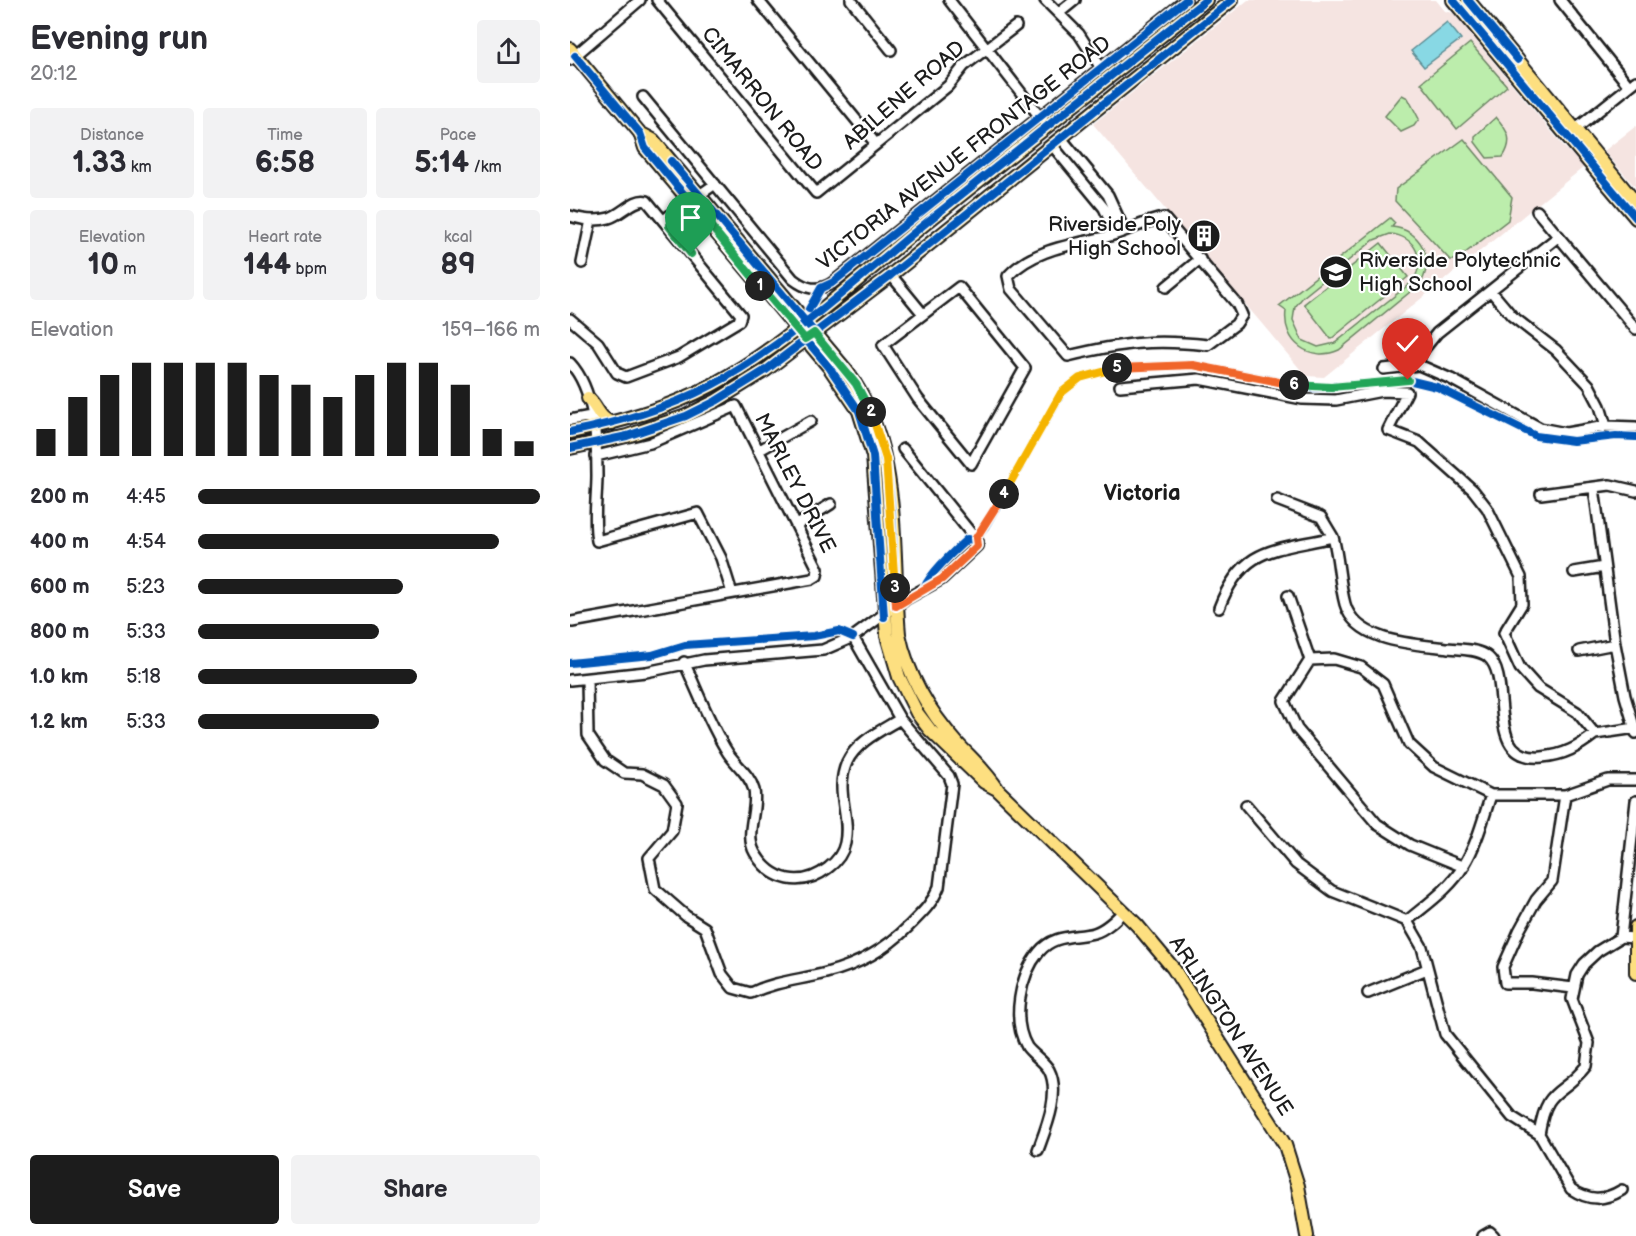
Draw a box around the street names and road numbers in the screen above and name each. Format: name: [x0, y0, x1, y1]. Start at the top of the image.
street label: CIMARRON ROAD: [696, 22, 828, 176]
street label: VICTORIA AVENUE FRONTAGE ROAD: [812, 31, 1116, 275]
street label: ABILENE ROAD: [838, 35, 970, 155]
street label: MARLEY DRIVE: [749, 409, 841, 557]
street label: ARLINGTON AVENUE: [1164, 932, 1298, 1120]

